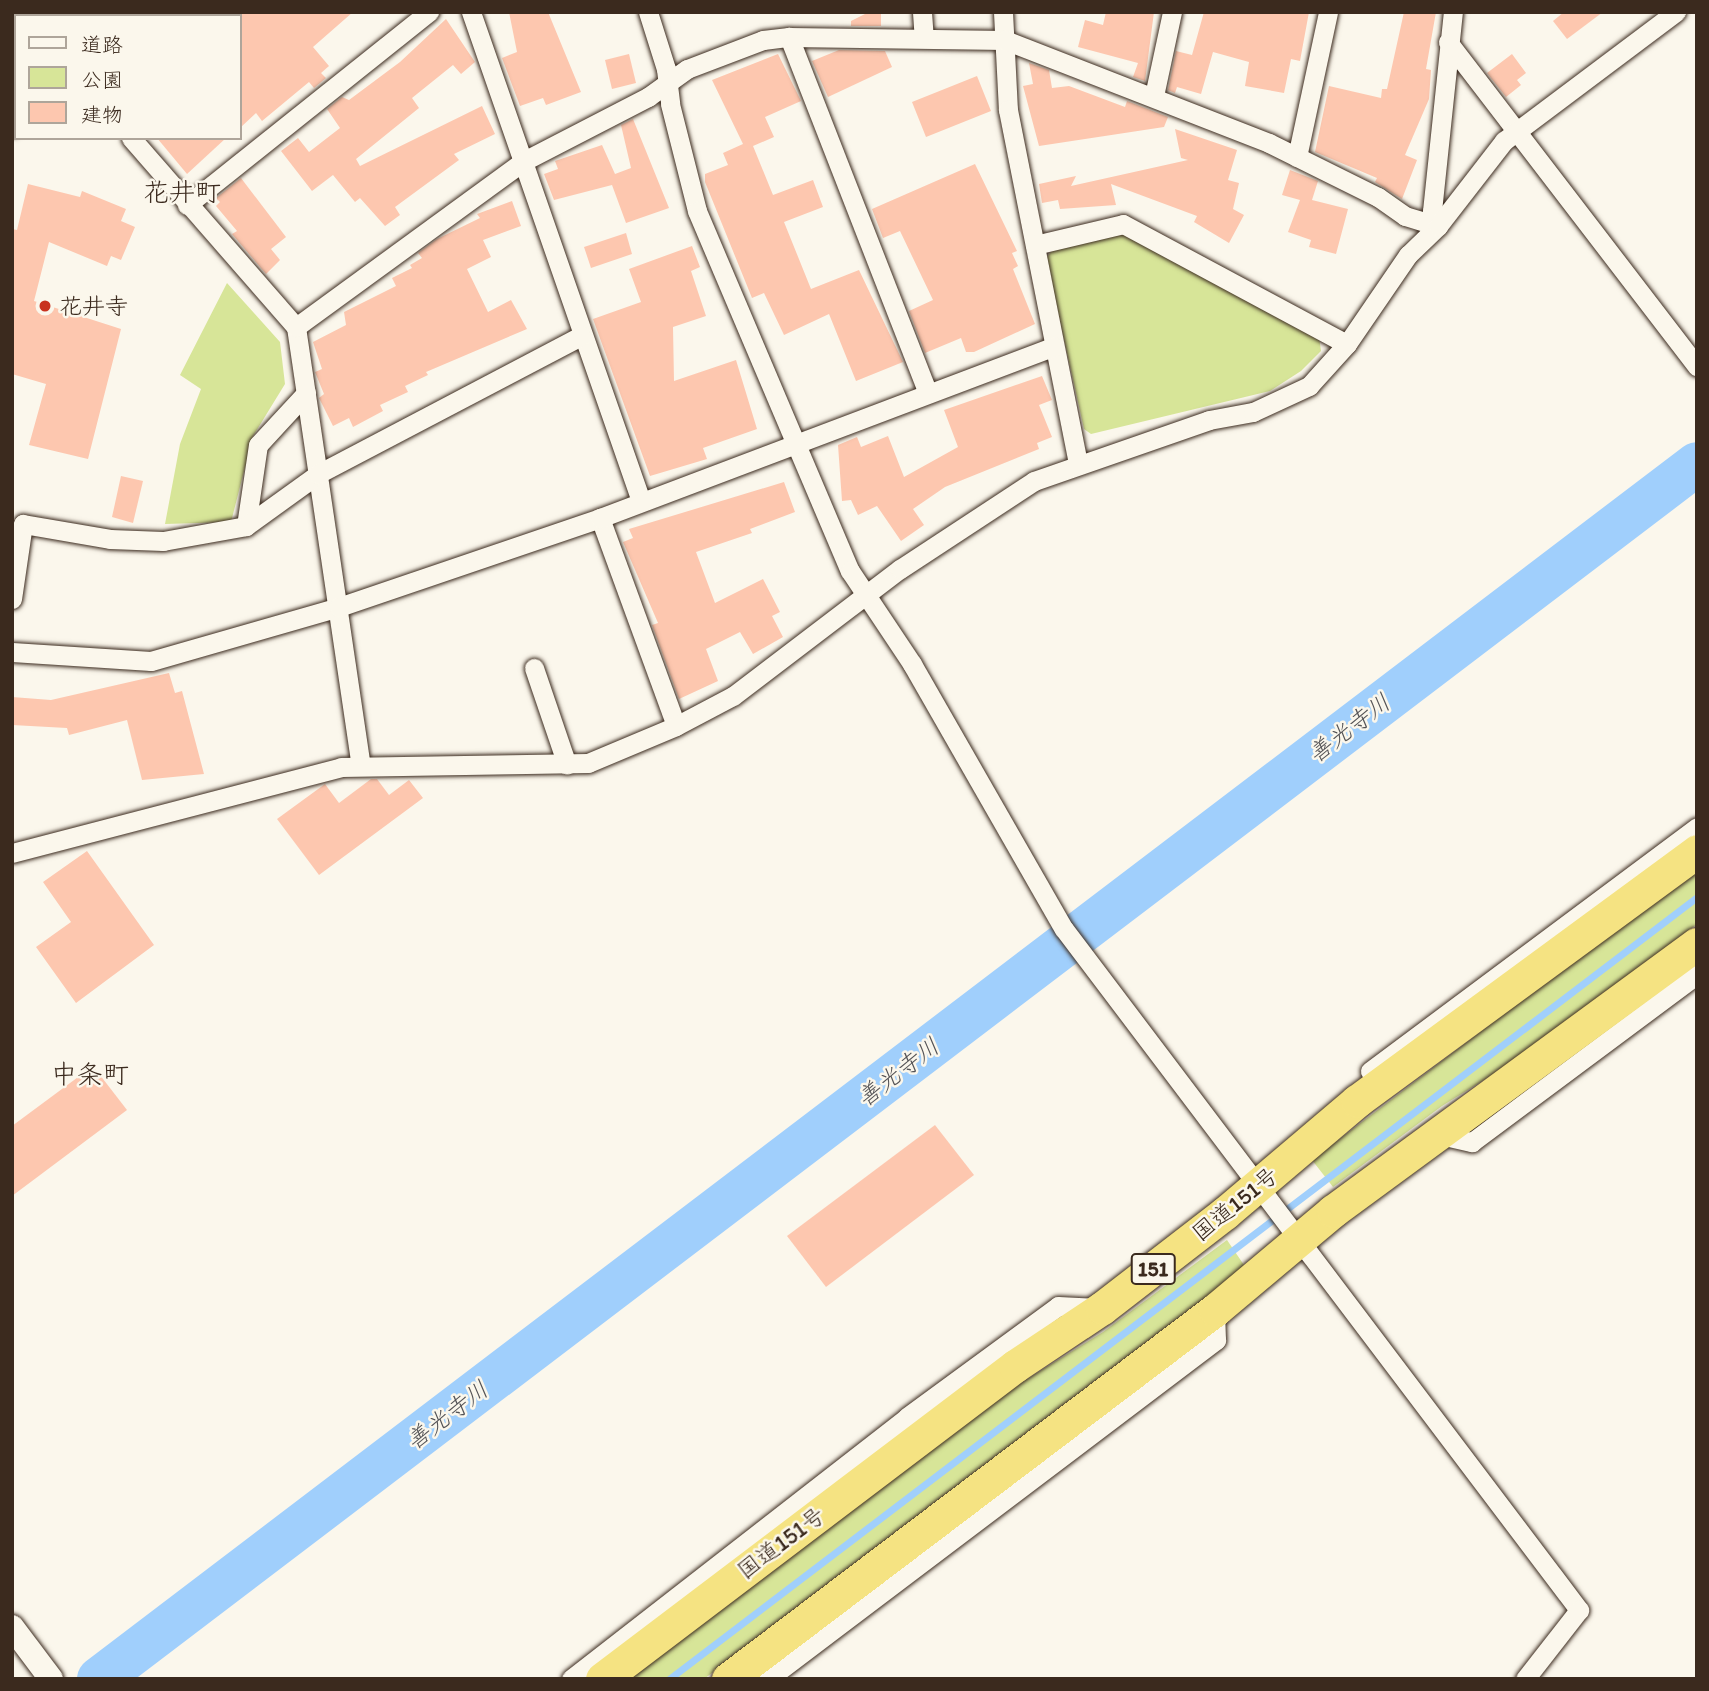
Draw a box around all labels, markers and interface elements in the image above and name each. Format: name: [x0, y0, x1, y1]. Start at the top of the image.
legend: [14, 14, 242, 140]
text: 道路: [81, 32, 123, 57]
text: 公園: [81, 67, 123, 92]
text: 建物: [81, 102, 123, 127]
district label: 花井町: [143, 177, 221, 209]
place label: 花井寺: [59, 292, 128, 320]
marker: 花井寺: [37, 298, 53, 314]
water label: 善光寺川: [1302, 688, 1396, 768]
water label: 善光寺川: [851, 1032, 945, 1112]
district label: 中条町: [51, 1059, 129, 1091]
street label: 国道151号: [1187, 1161, 1283, 1247]
road number: 151: [1130, 1252, 1176, 1286]
water label: 善光寺川: [400, 1375, 494, 1455]
street label: 国道151号: [732, 1501, 830, 1585]

